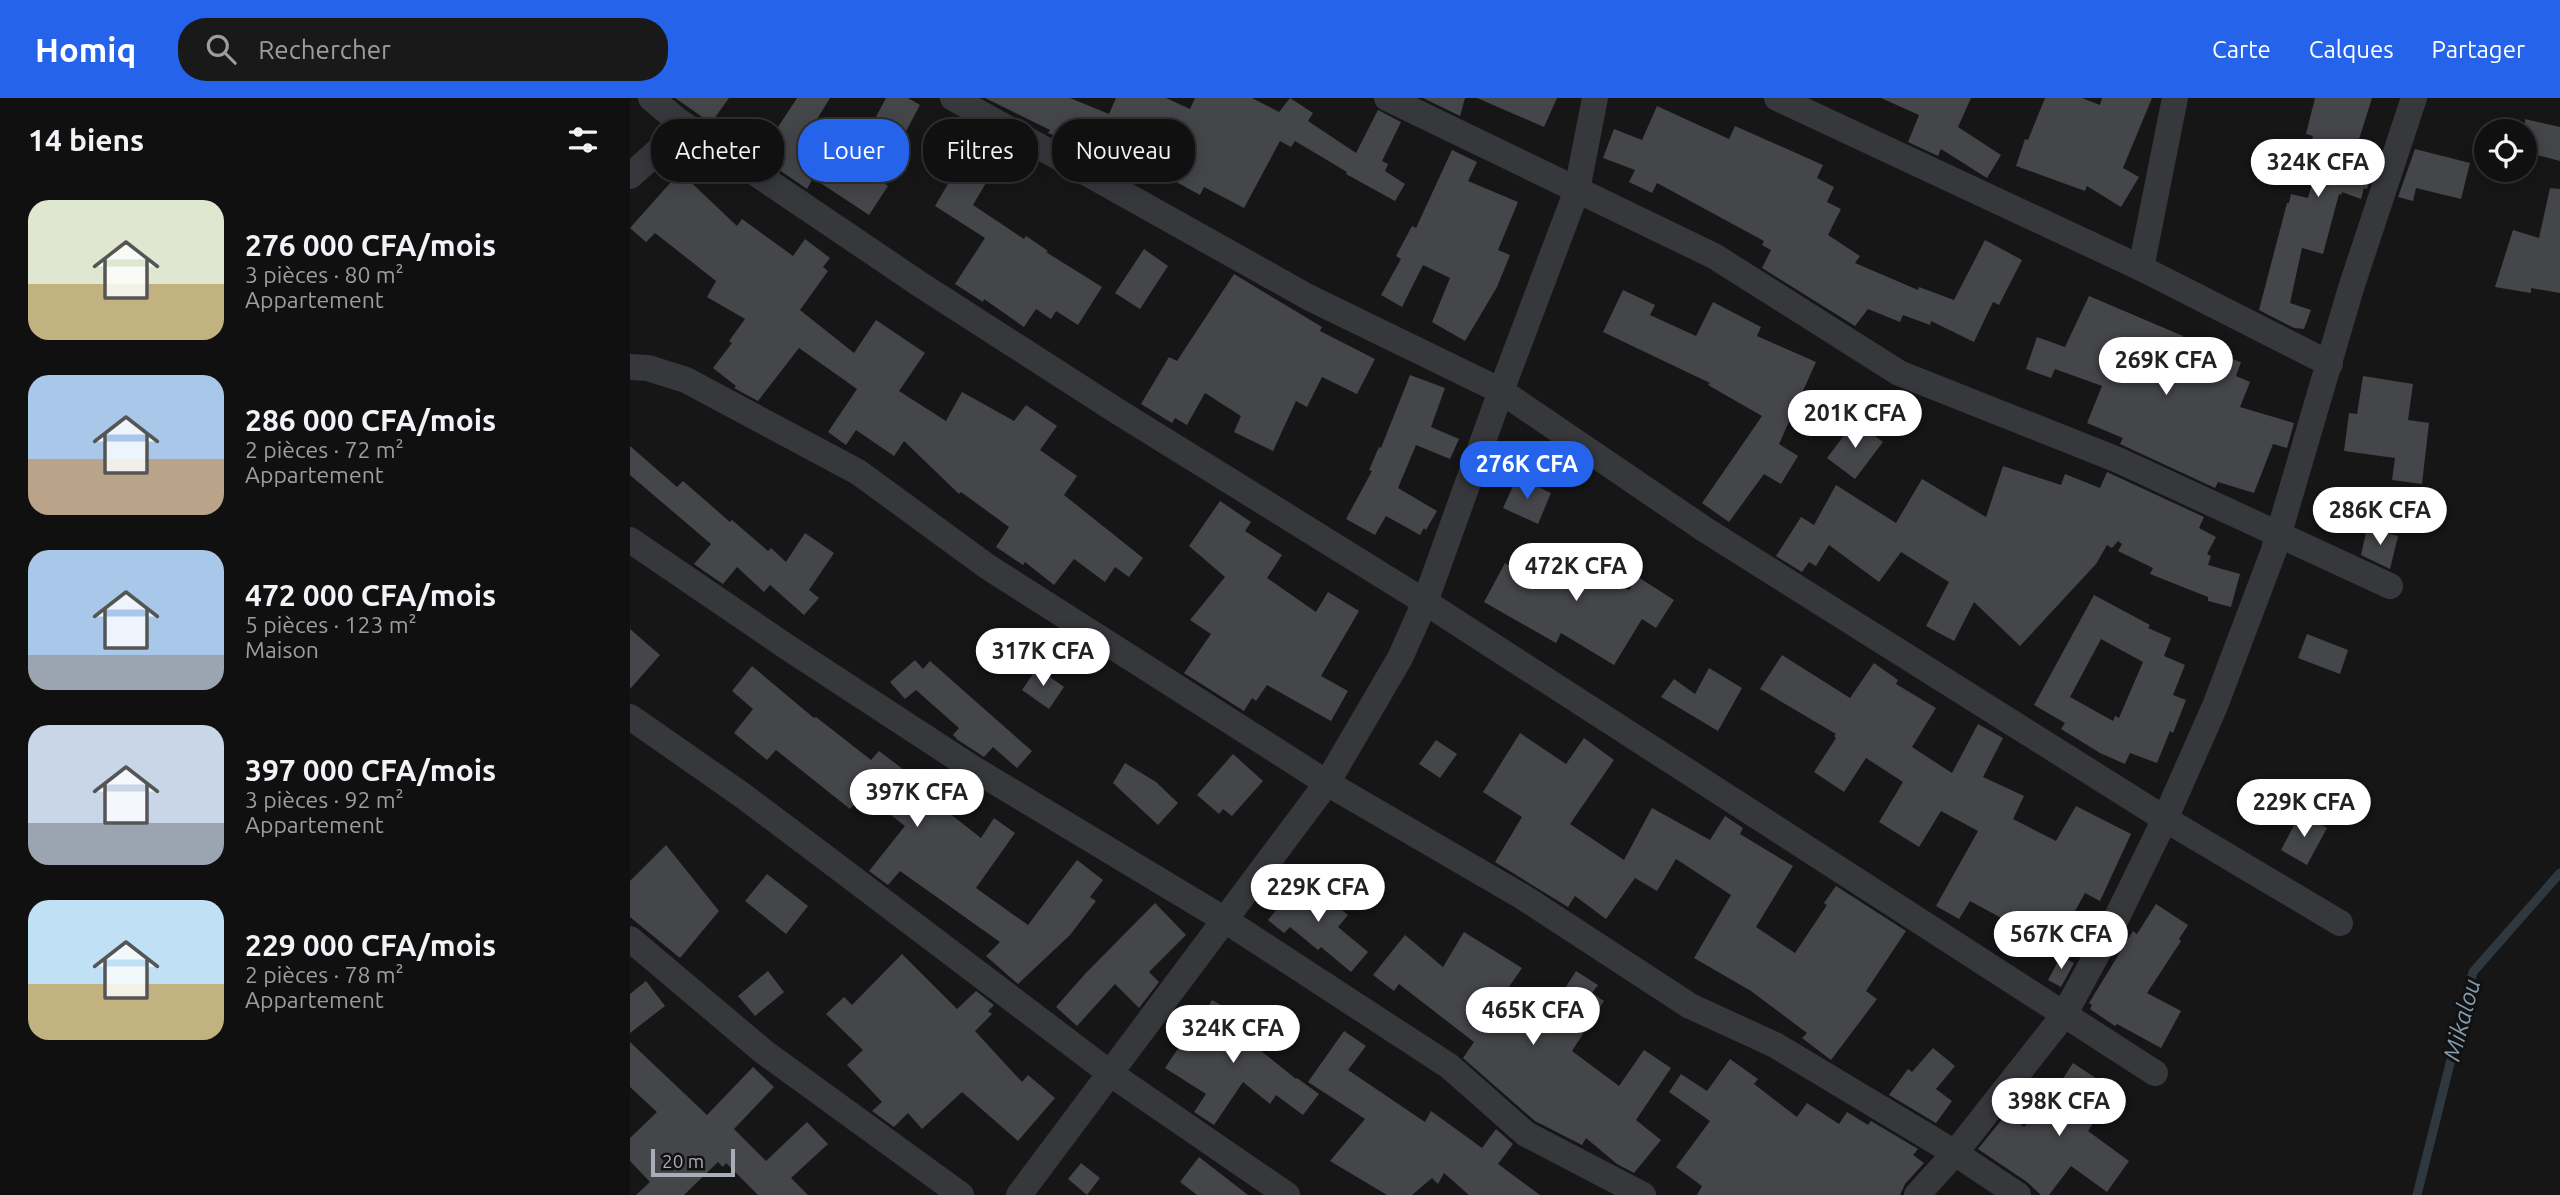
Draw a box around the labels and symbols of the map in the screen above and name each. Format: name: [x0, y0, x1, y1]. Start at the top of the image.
pin: 324K CFA: [2246, 140, 2390, 199]
pin: 269K CFA: [2094, 338, 2238, 397]
pin: 201K CFA: [1783, 390, 1927, 450]
pin: 276K CFA: [1455, 442, 1599, 501]
pin: 286K CFA: [2308, 488, 2452, 547]
pin: 472K CFA: [1504, 544, 1648, 603]
pin: 317K CFA: [971, 628, 1115, 688]
pin: 397K CFA: [845, 770, 989, 829]
pin: 229K CFA: [2232, 780, 2376, 839]
pin: 229K CFA: [1246, 864, 1390, 924]
pin: 567K CFA: [1989, 912, 2133, 971]
water label: Mikalou: [2438, 976, 2485, 1064]
pin: 465K CFA: [1461, 988, 1605, 1047]
pin: 324K CFA: [1161, 1006, 1305, 1065]
pin: 398K CFA: [1987, 1079, 2131, 1138]
scale bar: [651, 1146, 735, 1178]

